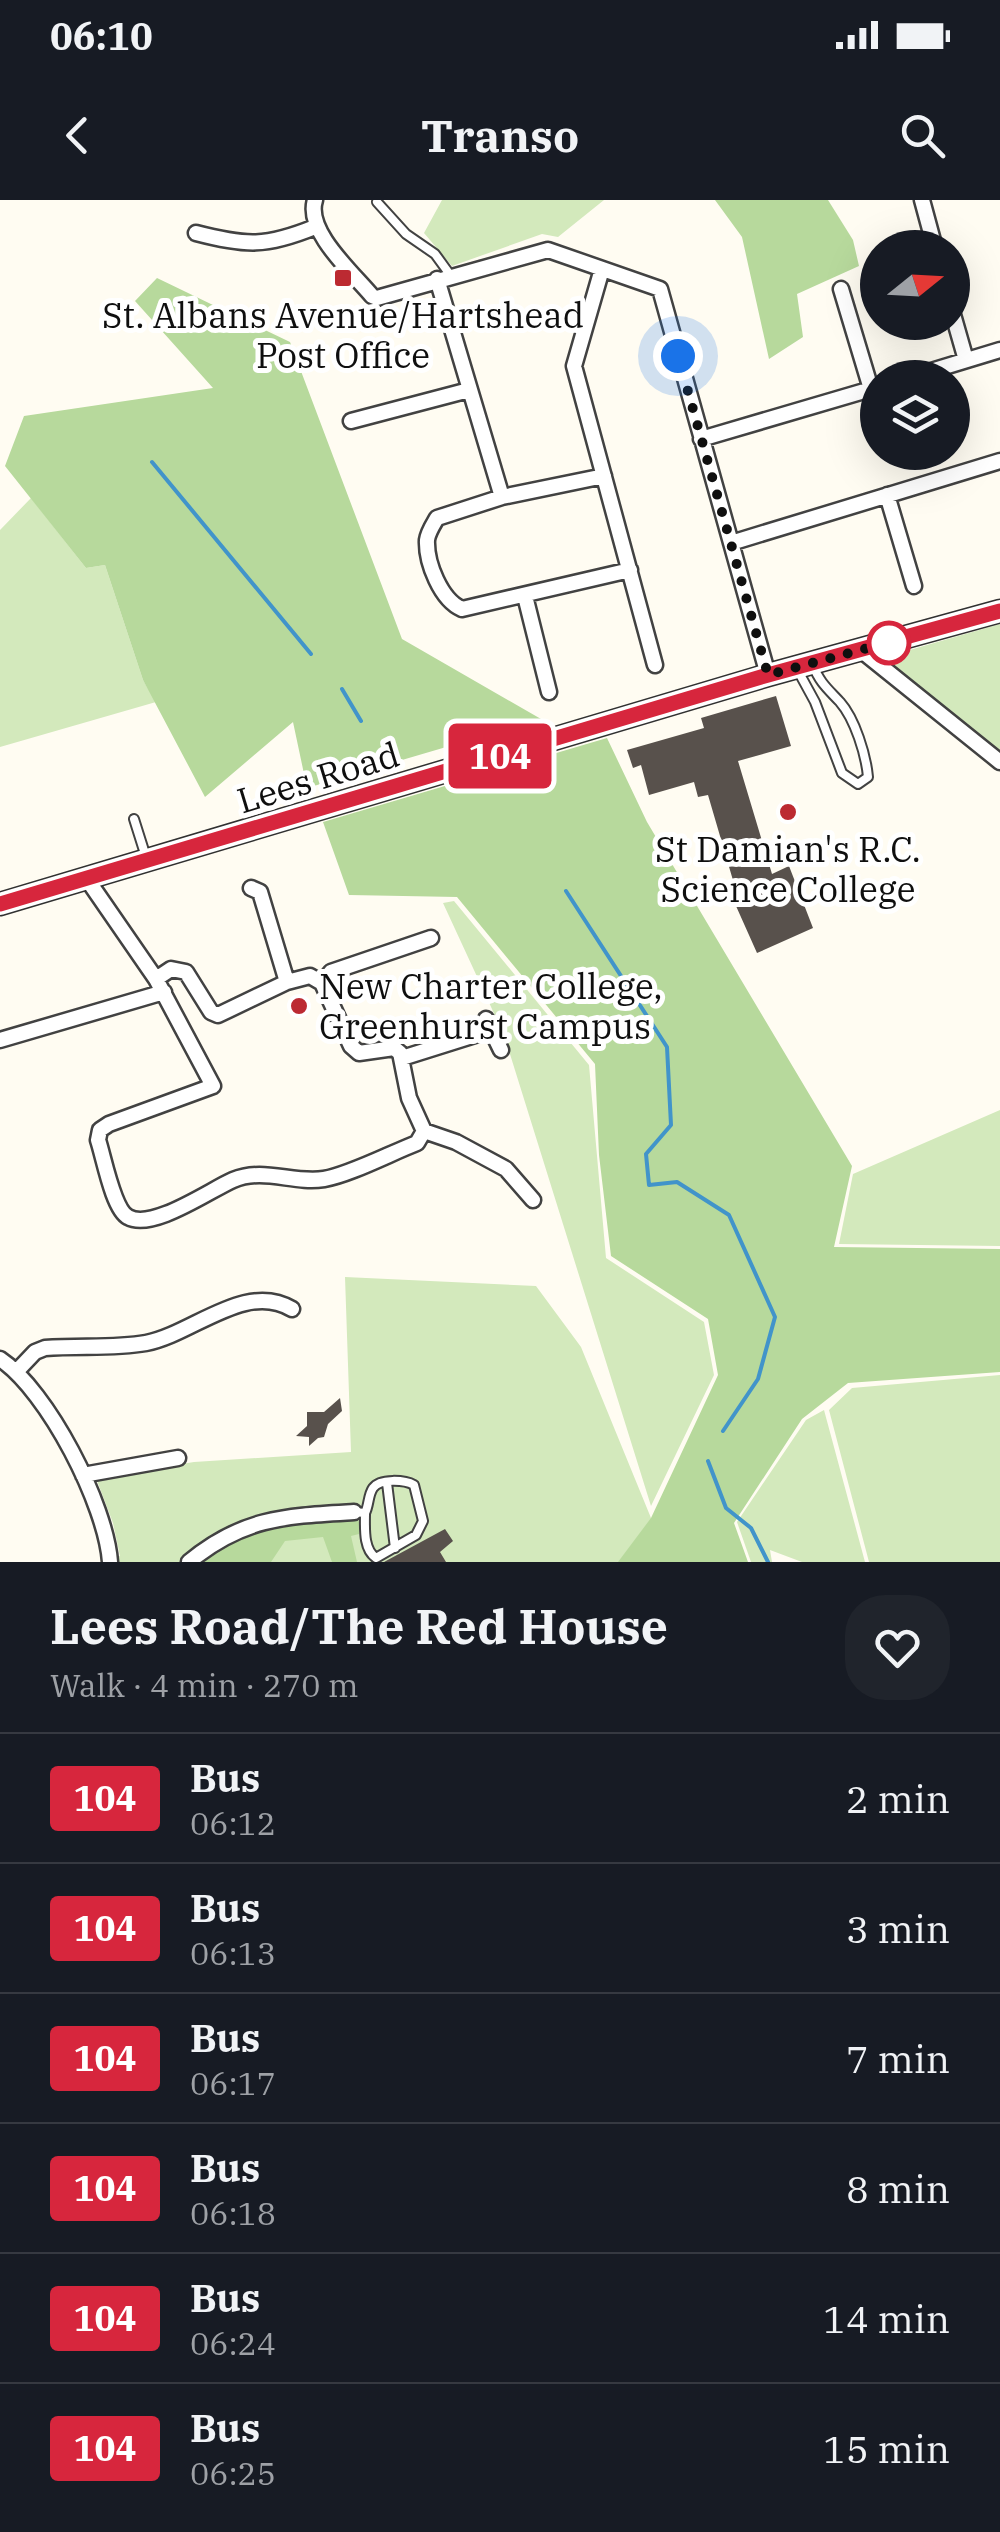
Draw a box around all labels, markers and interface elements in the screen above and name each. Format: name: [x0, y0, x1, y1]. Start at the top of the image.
text: 06:10: [50, 11, 153, 60]
text: Transo: [421, 106, 579, 164]
icon: back: [50, 108, 105, 163]
icon: search: [895, 108, 950, 163]
north arrow: [860, 230, 970, 340]
map controls: [860, 230, 970, 470]
marker: St. Albans Avenue/Hartshead Post Office: [332, 267, 354, 289]
place label: St. Albans Avenue/Hartshead Post Office: [102, 292, 584, 378]
your location: [653, 331, 703, 381]
button: layers: [860, 360, 970, 470]
unlabelled marker: [868, 622, 910, 664]
line badge: 104: [442, 724, 558, 788]
street label: Lees Road: [231, 731, 405, 823]
text: 104: [468, 733, 532, 779]
marker: St Damian's R.C. Science College: [777, 801, 799, 823]
place label: St Damian's R.C. Science College: [655, 826, 921, 912]
place label: New Charter College, Greenhurst Campus: [319, 963, 663, 1049]
marker: New Charter College, Greenhurst Campus: [288, 995, 310, 1017]
text: Lees Road/The Red House: [50, 1595, 668, 1657]
button: heart: [845, 1595, 950, 1700]
text: Walk · 4 min · 270 m: [50, 1664, 358, 1706]
text: Bus: [190, 1753, 260, 1802]
text: 2 min: [846, 1774, 950, 1823]
text: 104: [73, 1775, 137, 1821]
text: 06:12: [190, 1802, 276, 1844]
text: Bus: [190, 1883, 260, 1932]
text: 3 min: [846, 1904, 950, 1953]
text: 104: [73, 1905, 137, 1951]
text: 06:13: [190, 1932, 276, 1974]
text: Bus: [190, 2013, 260, 2062]
text: 7 min: [846, 2034, 950, 2083]
text: 104: [73, 2035, 137, 2081]
text: 06:17: [190, 2062, 276, 2104]
text: Bus: [190, 2143, 260, 2192]
text: 8 min: [846, 2164, 950, 2213]
text: 104: [73, 2165, 137, 2211]
text: 06:18: [190, 2192, 276, 2234]
text: Bus: [190, 2273, 260, 2322]
text: 14 min: [823, 2294, 950, 2343]
text: 104: [73, 2295, 137, 2341]
text: 06:24: [190, 2322, 276, 2364]
text: Bus: [190, 2403, 260, 2452]
text: 15 min: [823, 2424, 950, 2473]
text: 104: [73, 2425, 137, 2471]
text: 06:25: [190, 2452, 276, 2494]

